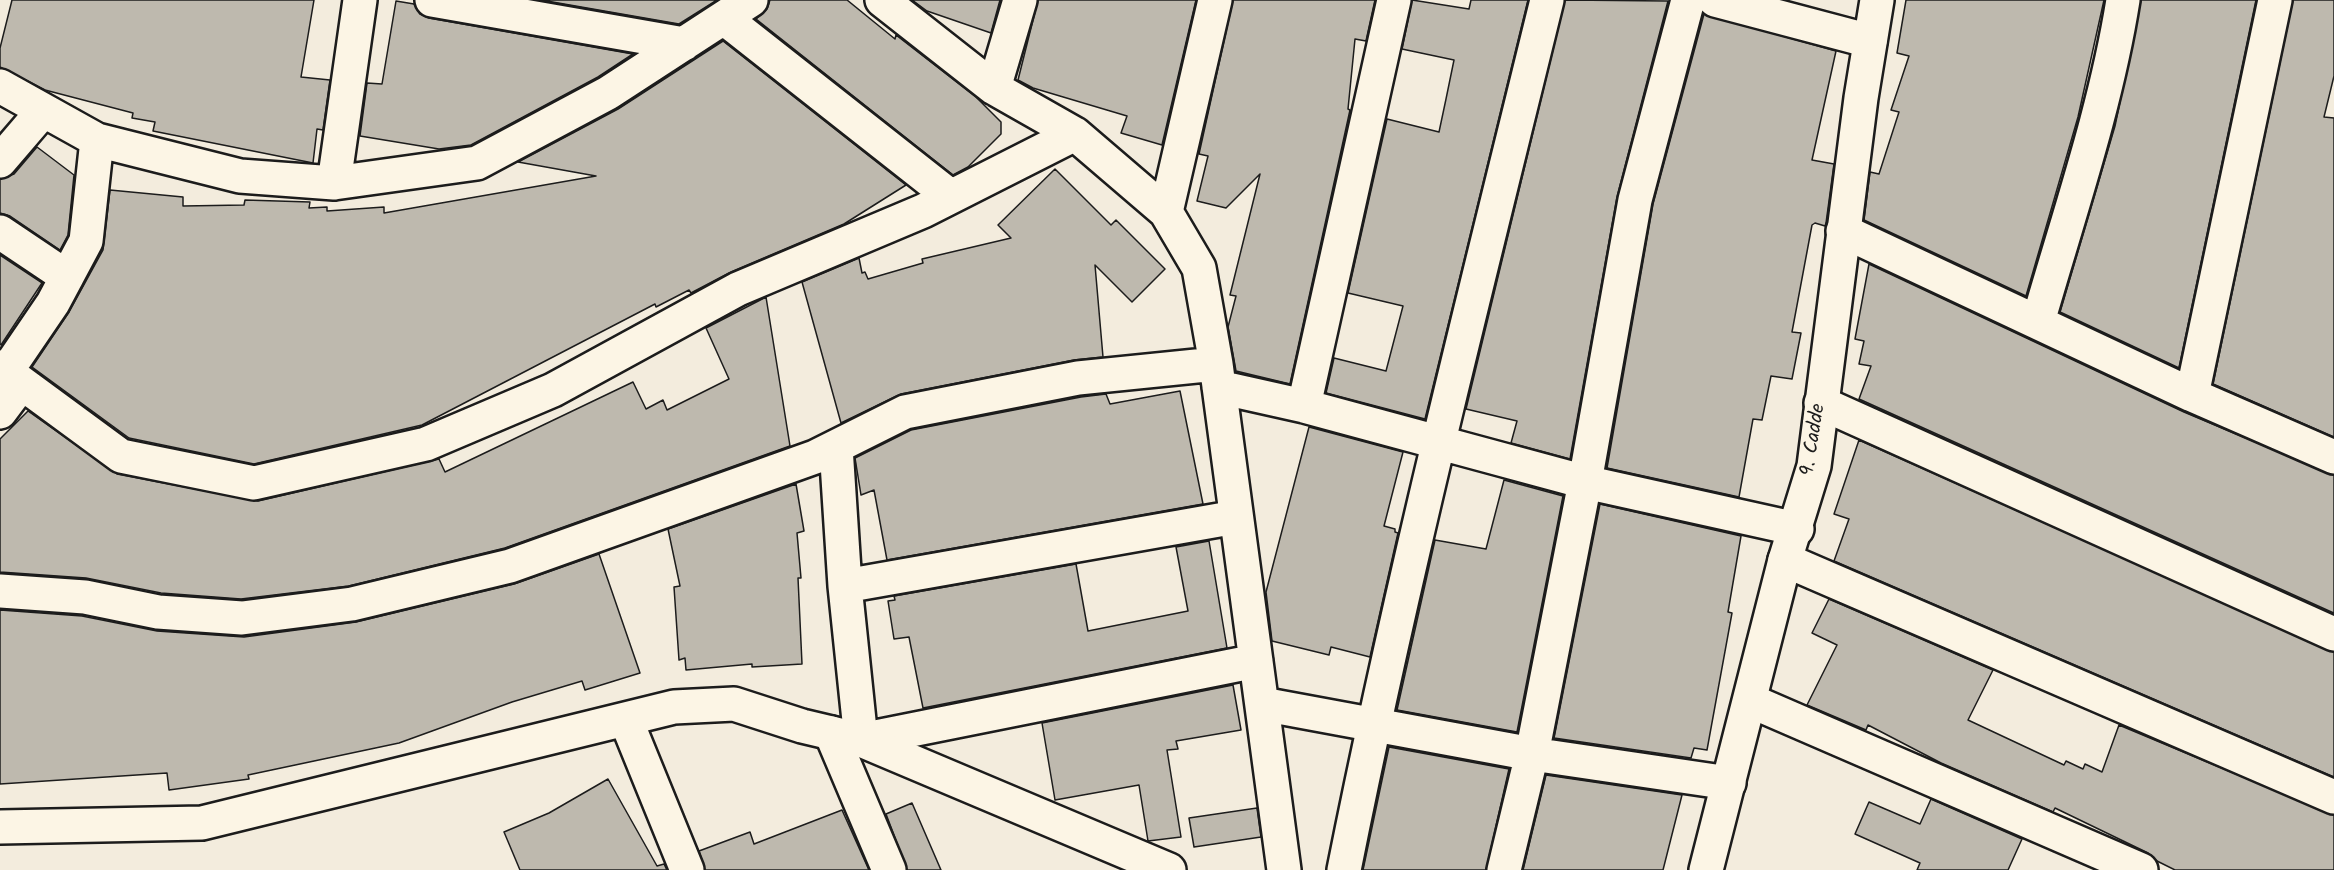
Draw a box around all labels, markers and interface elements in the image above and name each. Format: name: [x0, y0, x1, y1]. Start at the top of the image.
street label: 9. Cadde: [1797, 402, 1833, 478]

